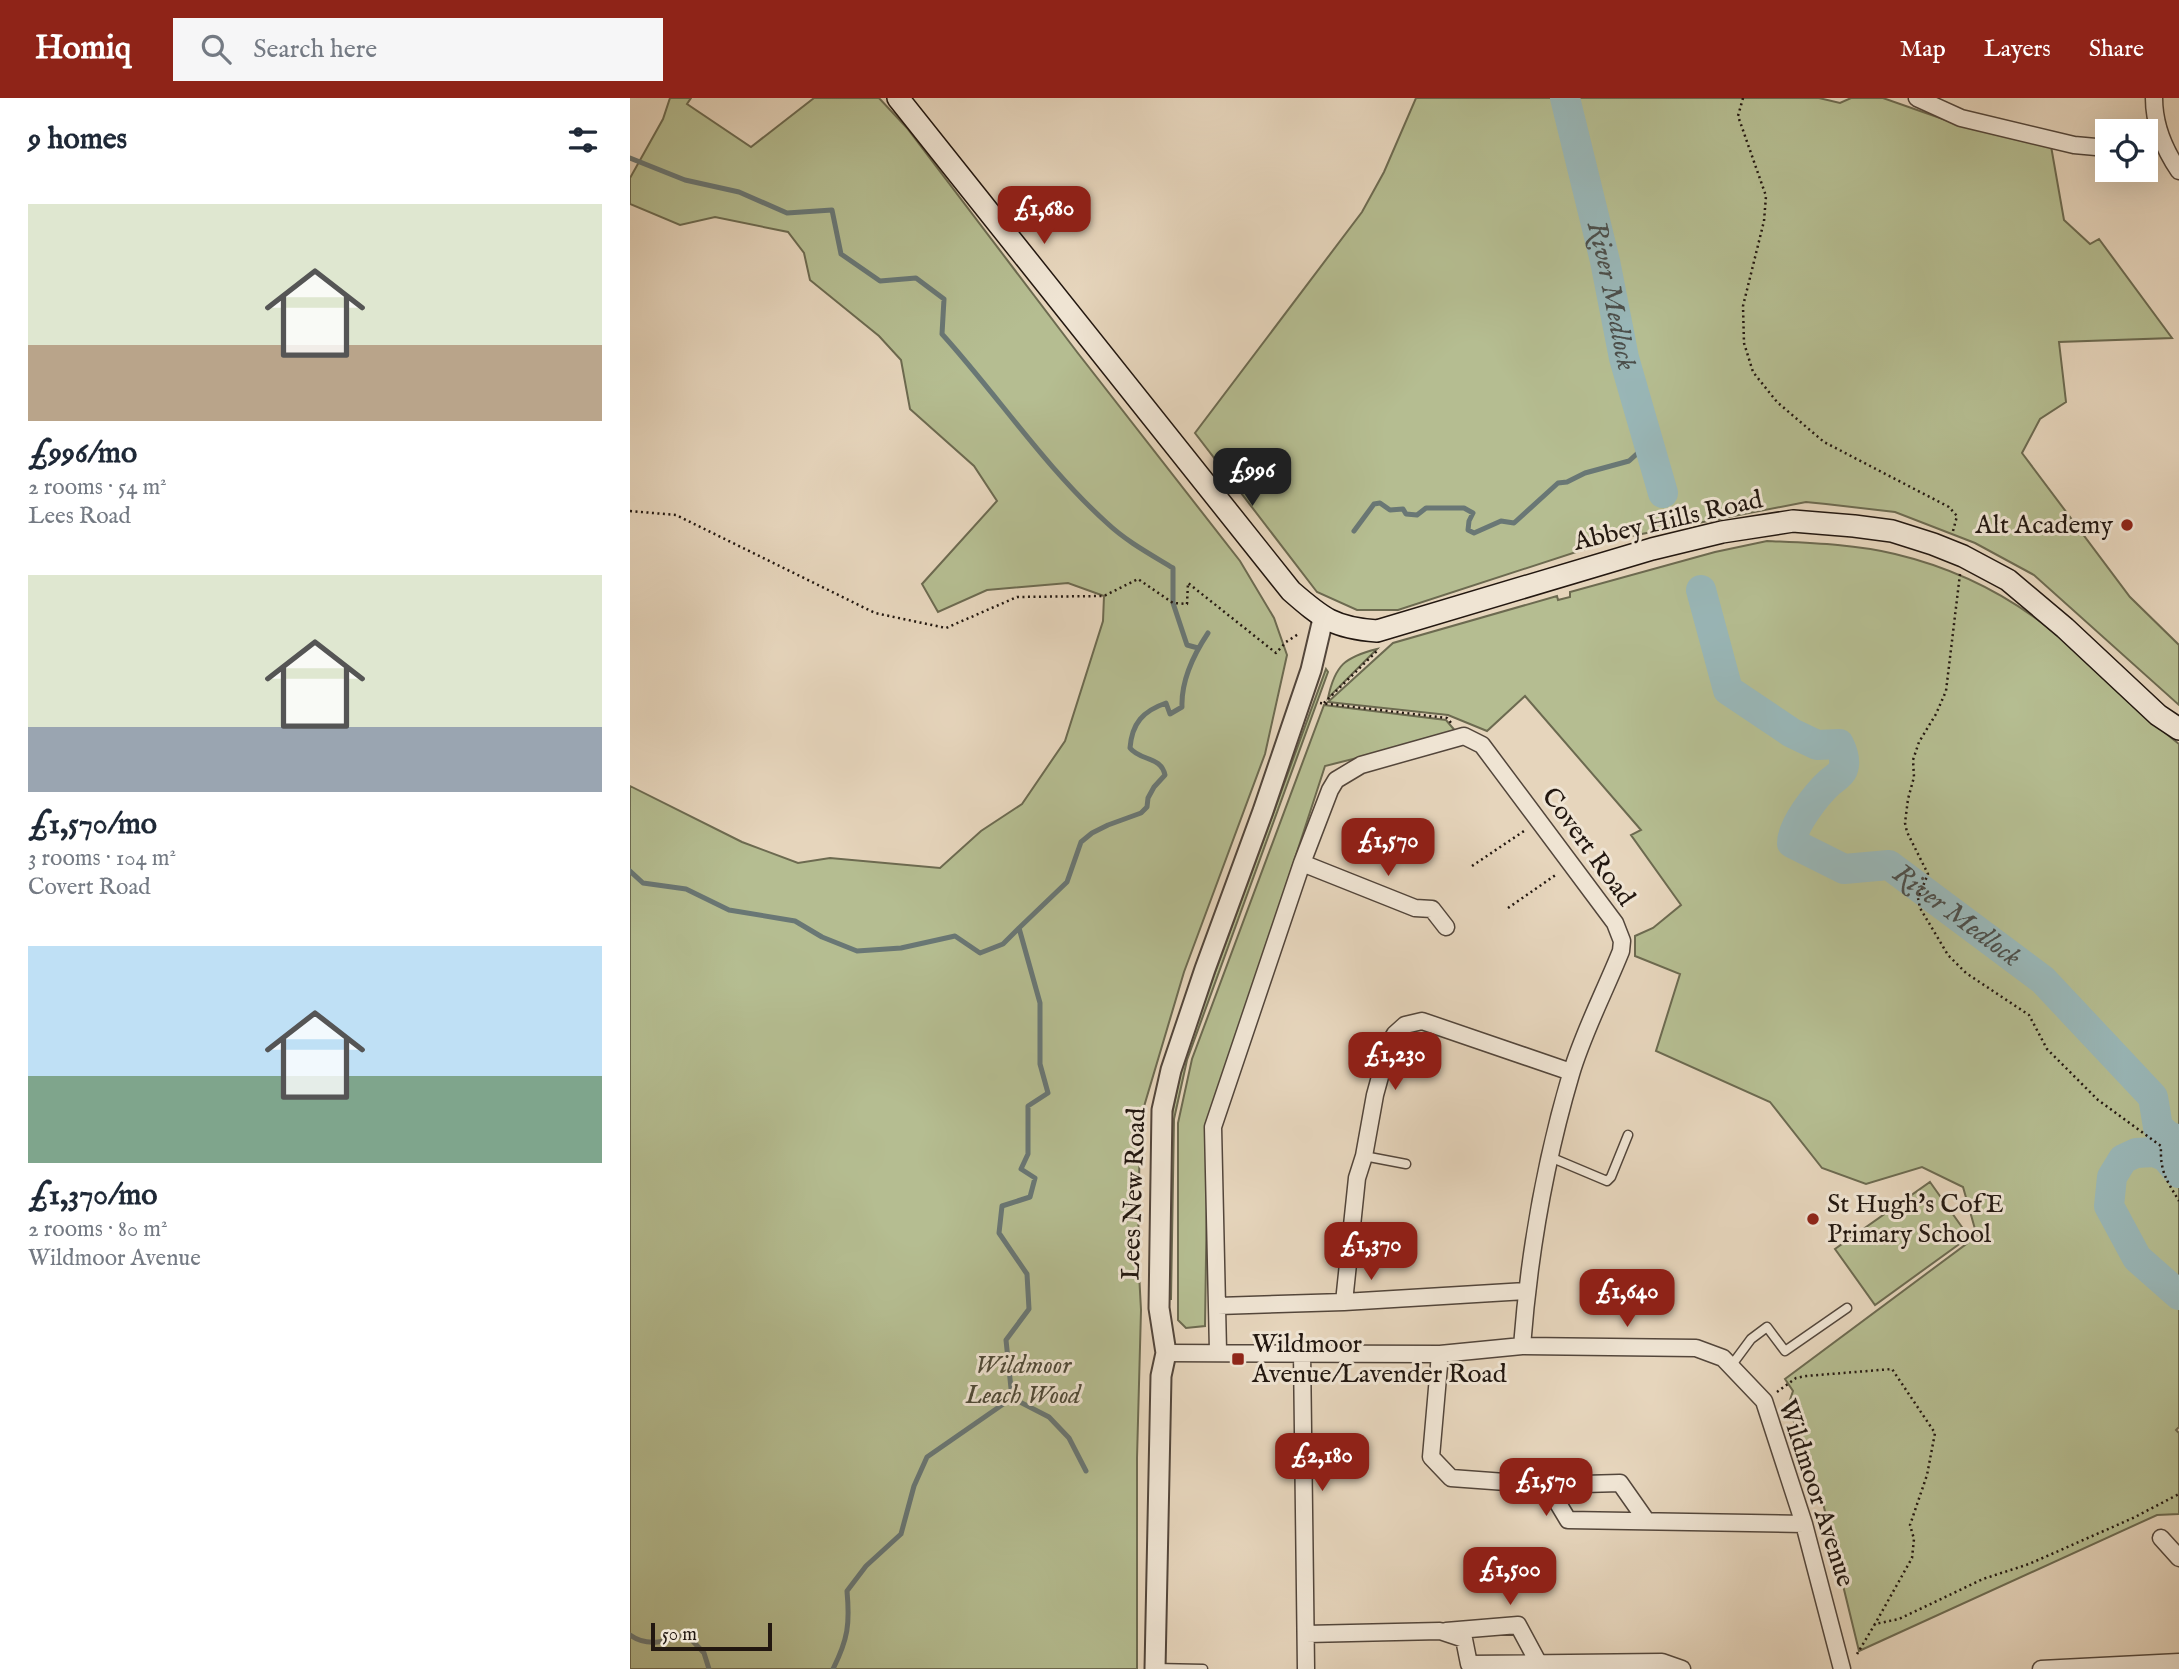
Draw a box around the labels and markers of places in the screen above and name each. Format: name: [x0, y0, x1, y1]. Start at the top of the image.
pin: £1,680: [987, 186, 1101, 246]
pin: £996: [1211, 448, 1293, 508]
place label: Alt Academy: [1974, 509, 2113, 542]
marker: Alt Academy: [2119, 517, 2135, 533]
pin: £1,570: [1331, 818, 1445, 878]
pin: £1,230: [1338, 1032, 1452, 1092]
place label: St Hugh's CofE Primary School: [1827, 1188, 2004, 1251]
marker: St Hugh's CofE Primary School: [1805, 1211, 1821, 1227]
pin: £1,370: [1314, 1222, 1428, 1282]
pin: £1,640: [1570, 1270, 1684, 1329]
place label: Wildmoor Avenue/Lavender Road: [1251, 1328, 1507, 1391]
marker: Wildmoor Avenue/Lavender Road: [1230, 1351, 1246, 1367]
pin: £2,180: [1265, 1434, 1379, 1493]
pin: £1,570: [1489, 1458, 1603, 1518]
pin: £1,500: [1453, 1548, 1567, 1607]

